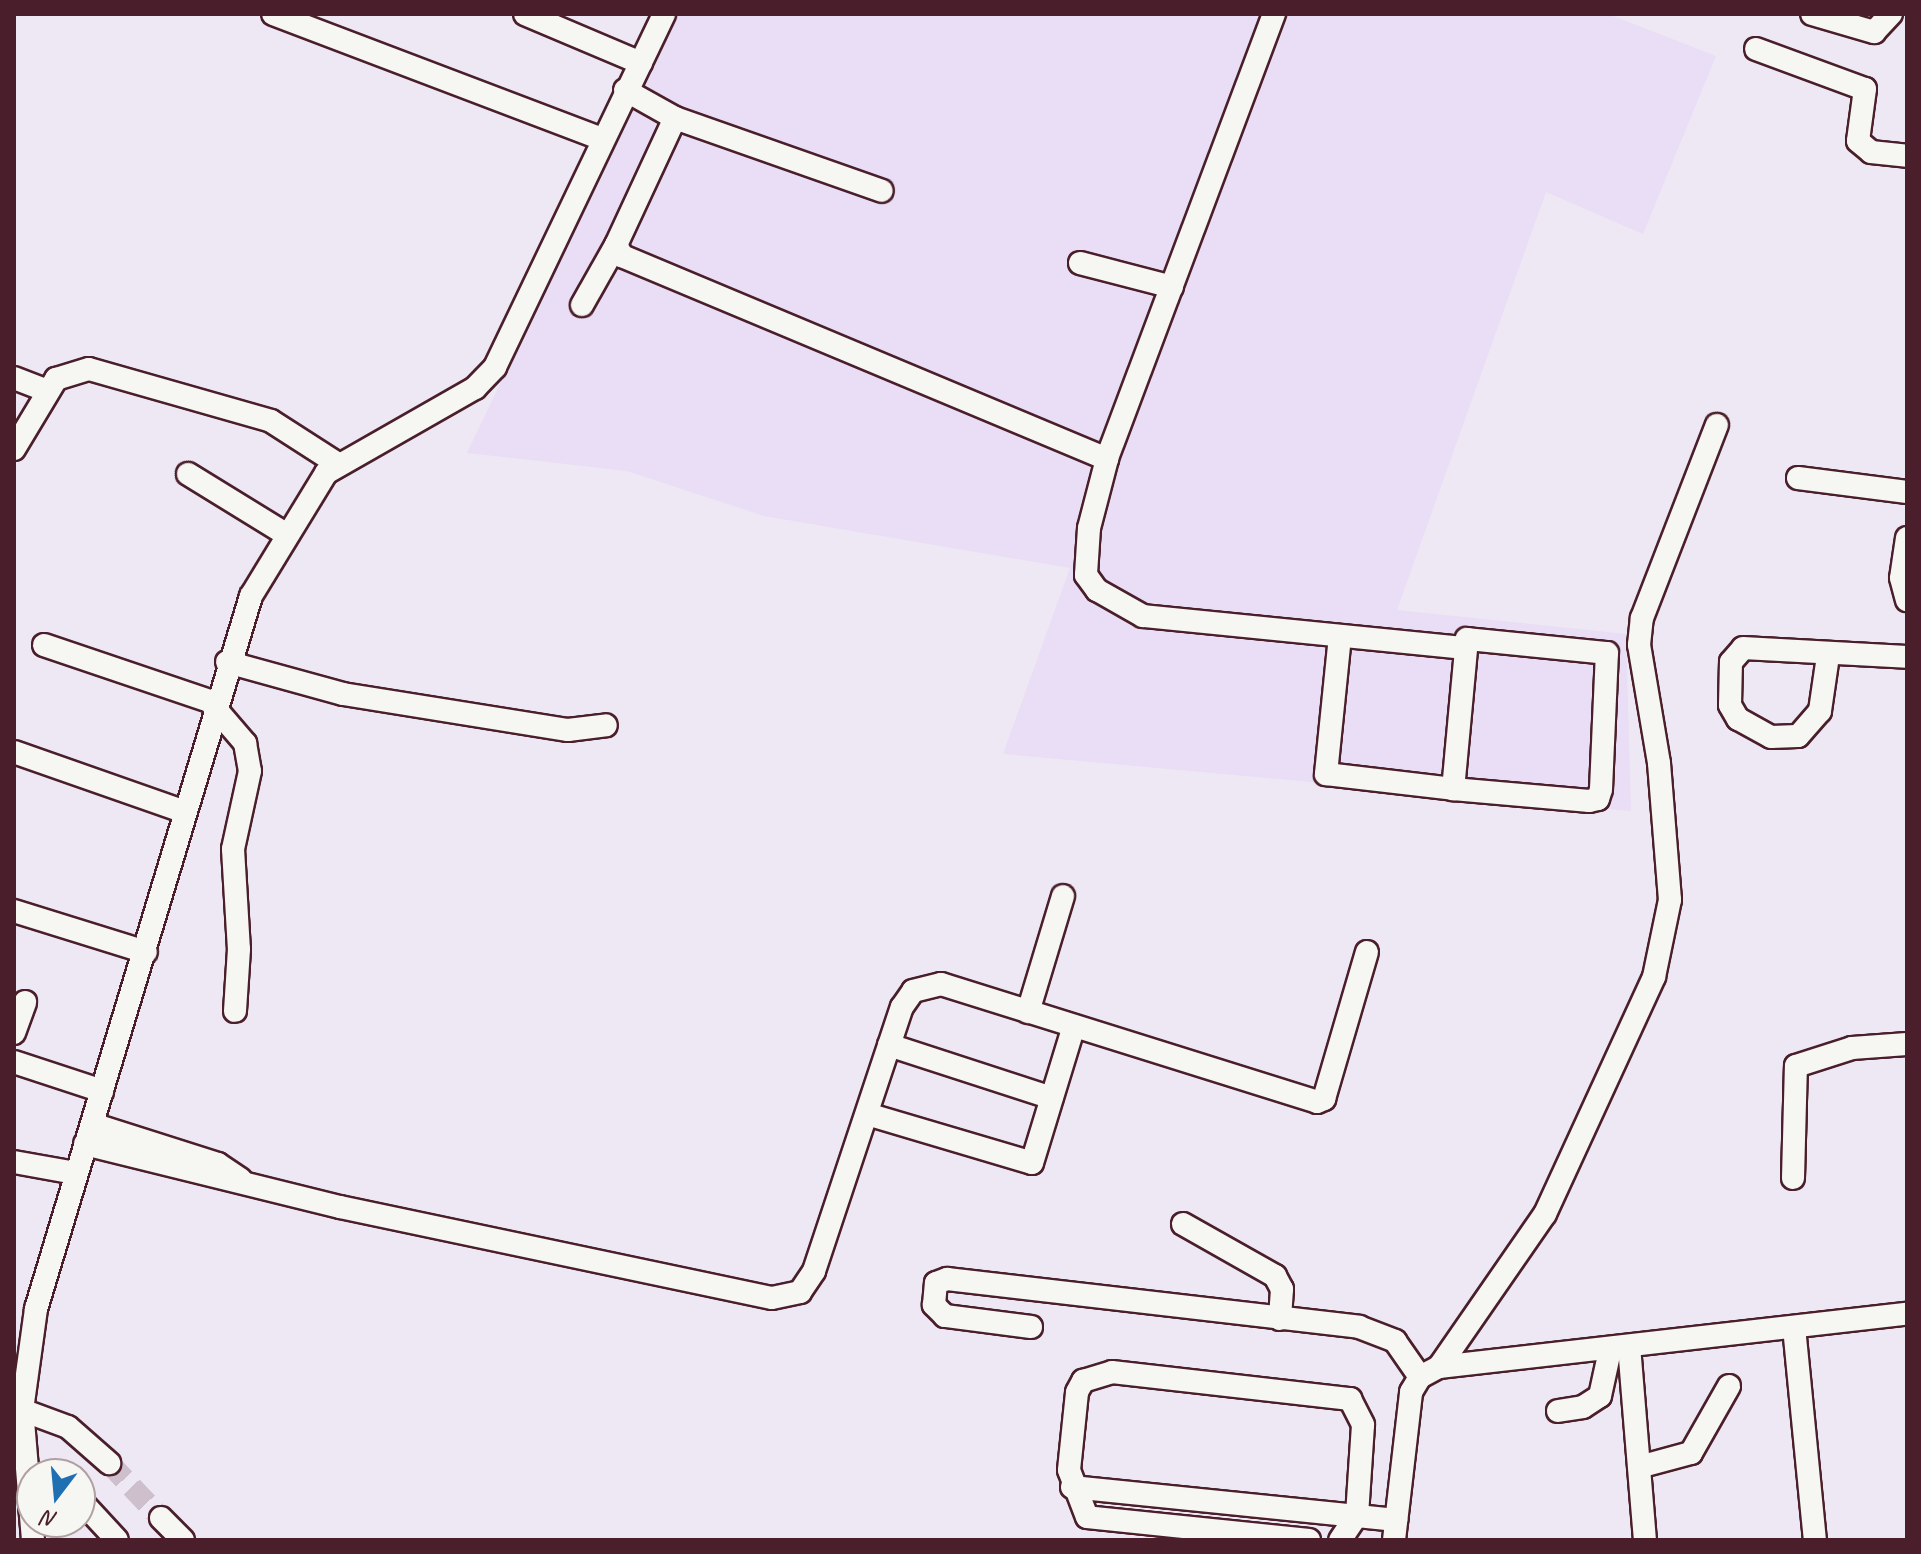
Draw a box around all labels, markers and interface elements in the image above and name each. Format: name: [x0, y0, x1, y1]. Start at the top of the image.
north arrow: [16, 1458, 96, 1538]
text: N: [40, 1504, 60, 1534]

